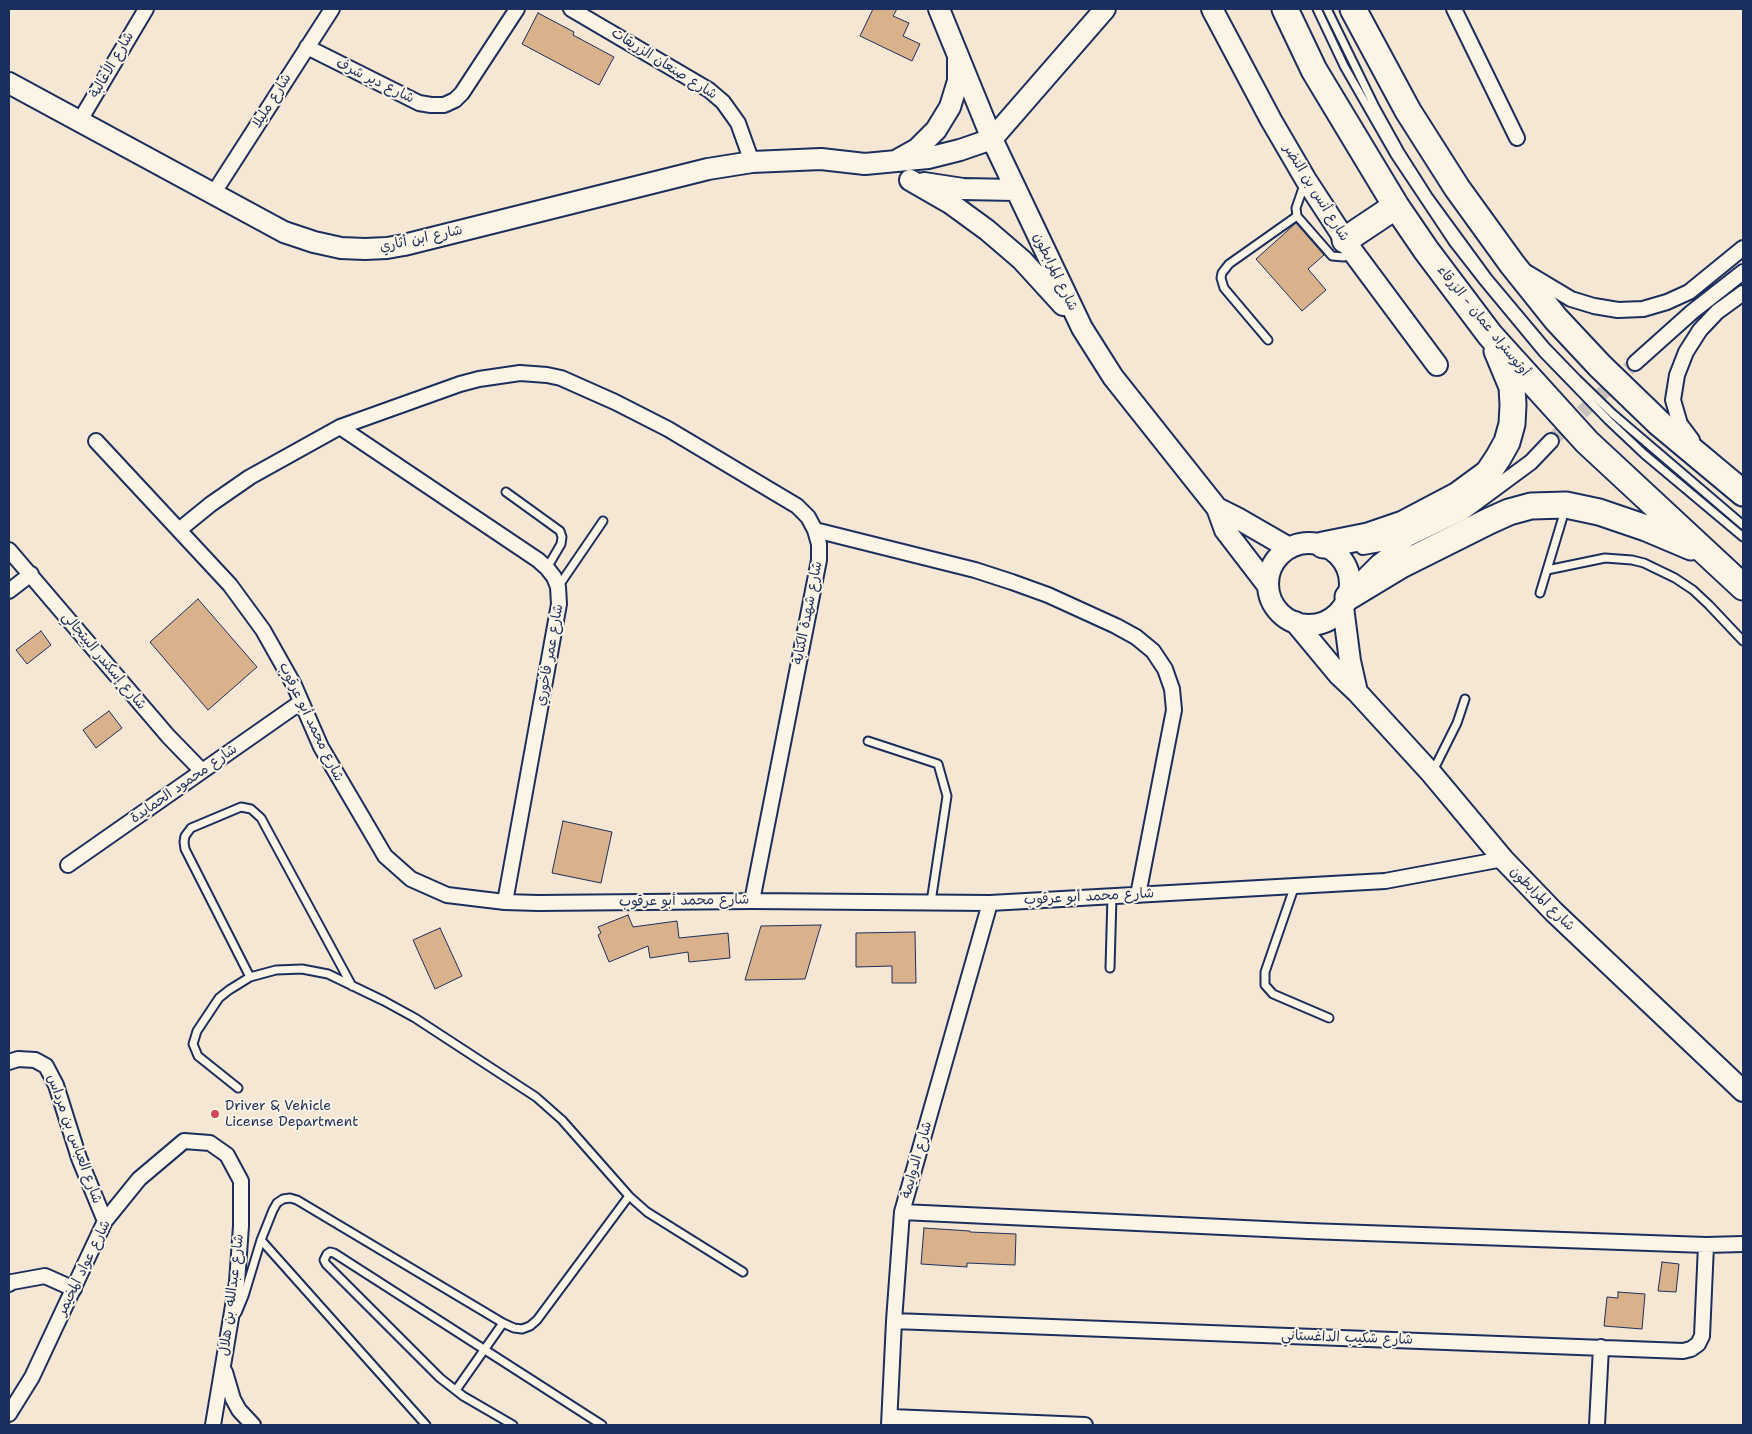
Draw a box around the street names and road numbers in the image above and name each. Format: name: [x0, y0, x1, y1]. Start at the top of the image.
street label: شارع صنعان الزريقات: [608, 25, 720, 103]
street label: شارع الأغالبة: [86, 29, 138, 101]
street label: شارع دير شرف: [333, 55, 417, 107]
street label: شارع مليلا: [249, 71, 295, 131]
street label: شارع أنس بن النضر: [1279, 141, 1353, 245]
street label: شارع ابن أثاري: [378, 222, 464, 256]
street label: شارع المرابطون: [1029, 230, 1081, 314]
street label: أوتوستراد عمان - الزرقاء: [1433, 262, 1533, 380]
street label: شارع شهدة الكتابة: [790, 560, 826, 666]
street label: شارع عمر فاخوري: [533, 603, 567, 707]
street label: شارع إسكندر البيتجالي: [58, 609, 150, 713]
street label: شارع محمد أبو عرقوب: [275, 660, 347, 784]
street label: شارع محمود الحمايدة: [127, 741, 241, 827]
street label: شارع المرابطون: [1506, 863, 1578, 935]
street label: شارع محمد أبو عرقوب: [1023, 885, 1155, 909]
street label: شارع محمد أبو عرقوب: [619, 891, 749, 911]
street label: شارع العباس بن مرداس: [43, 1072, 105, 1206]
street label: شارع الدوايمة: [898, 1119, 936, 1201]
street label: شارع عواد المخيمر: [54, 1217, 114, 1319]
street label: شارع عبدالله بن هلال: [216, 1233, 248, 1357]
street label: شارع شكيب الداغستاني: [1281, 1327, 1413, 1349]

